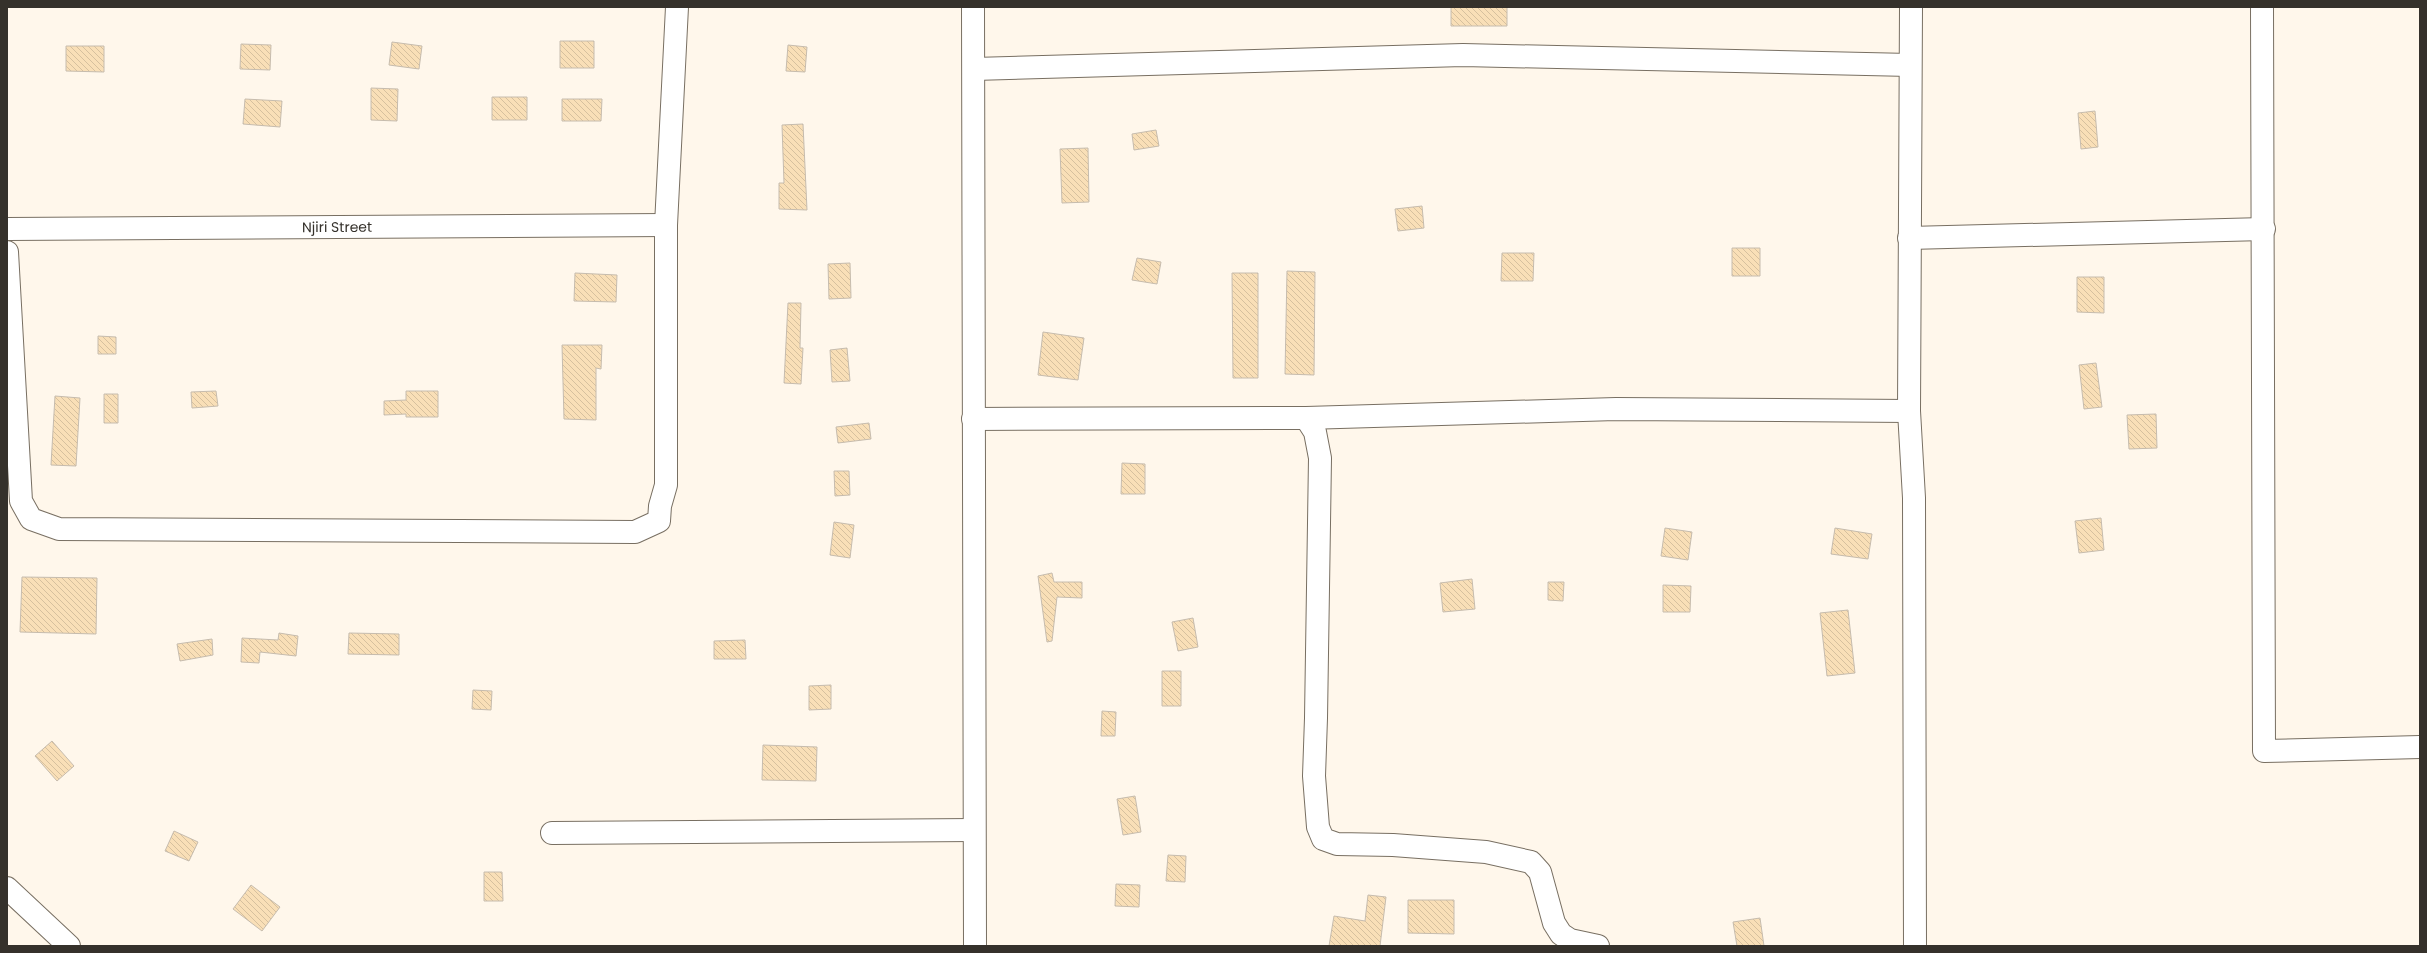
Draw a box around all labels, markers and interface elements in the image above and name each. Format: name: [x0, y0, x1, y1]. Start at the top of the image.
street label: Njiri Street: [302, 217, 372, 237]

